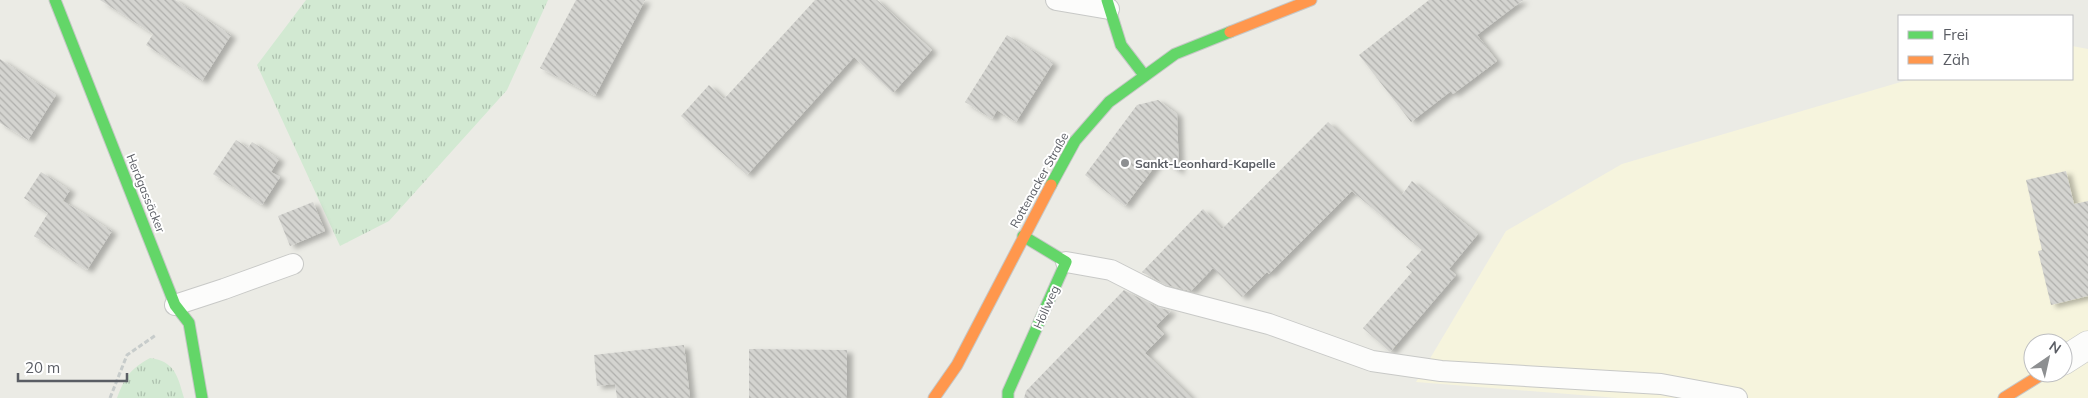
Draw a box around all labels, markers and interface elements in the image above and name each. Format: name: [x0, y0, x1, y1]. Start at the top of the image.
legend: [1898, 15, 2073, 80]
text: Frei: [1943, 25, 1968, 44]
text: Zäh: [1943, 50, 1970, 69]
street label: Rottenacker Straße: [1006, 129, 1072, 231]
street label: Herdgassäcker: [123, 151, 169, 235]
place label: Sankt-Leonhard-Kapelle: [1135, 156, 1276, 171]
marker: Sankt-Leonhard-Kapelle: [1119, 157, 1131, 169]
street label: Höllweg: [1030, 283, 1062, 331]
north arrow: [2023, 333, 2073, 383]
text: N: [2046, 337, 2065, 358]
scale bar: [18, 350, 126, 382]
text: 20 m: [25, 358, 60, 377]

